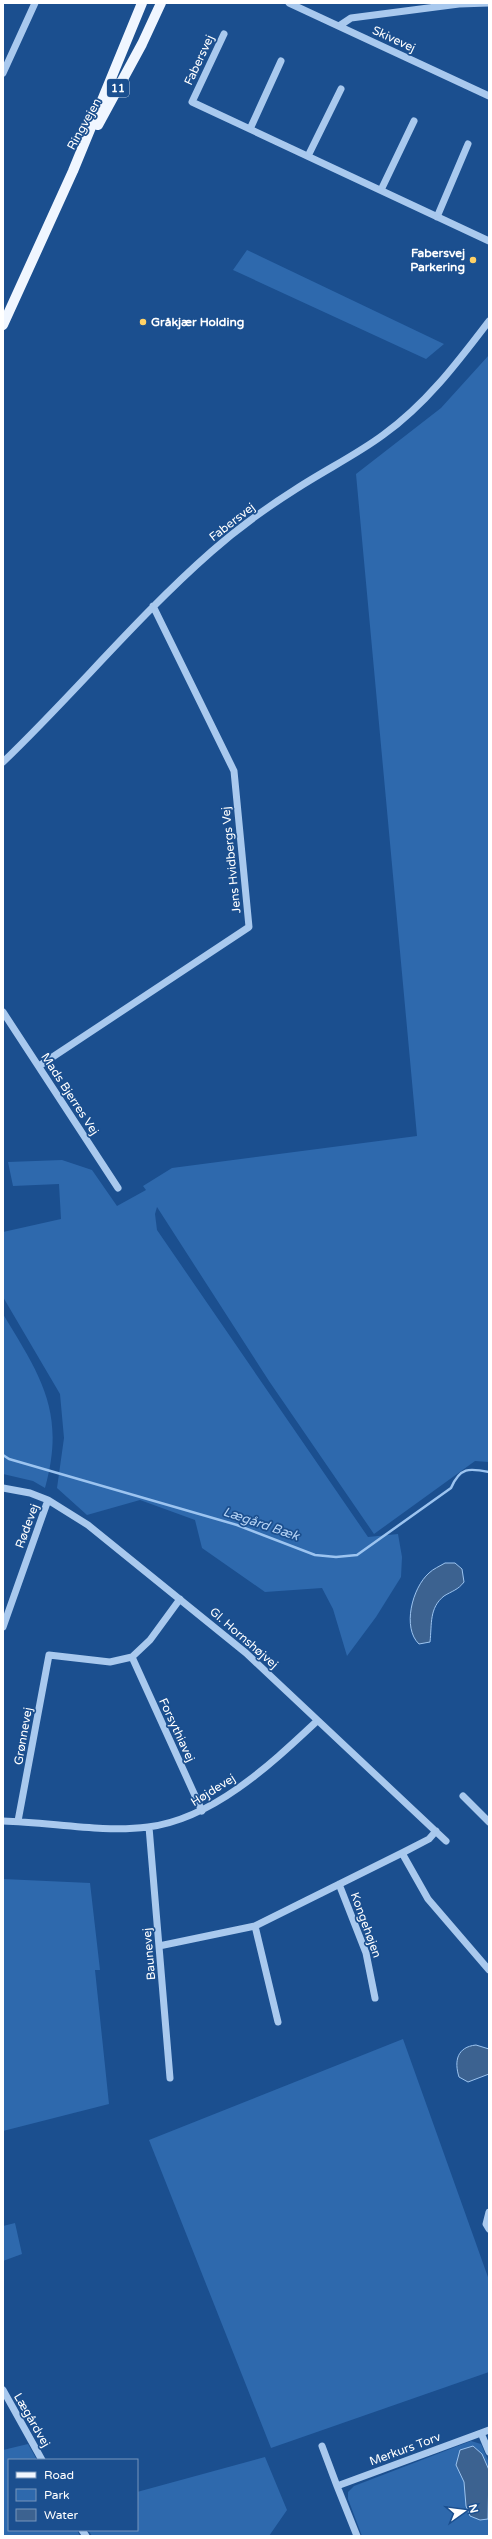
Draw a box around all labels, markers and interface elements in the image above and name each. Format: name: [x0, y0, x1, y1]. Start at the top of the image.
street label: Skivevej: [370, 23, 418, 55]
street label: Fabersvej: [181, 33, 217, 87]
road number: 11: [107, 79, 129, 97]
street label: Ringvejen: [64, 96, 104, 152]
place label: Fabersvej Parkering: [410, 246, 465, 275]
marker: Fabersvej Parkering: [468, 255, 478, 265]
place label: Gråkjær Holding: [151, 315, 244, 330]
marker: Gråkjær Holding: [138, 317, 148, 327]
street label: Fabersvej: [206, 500, 258, 544]
street label: Jens Hvidbergs Vej: [218, 806, 244, 914]
street label: Mads Bjerres Vej: [38, 1050, 102, 1138]
street label: Rødevej: [13, 1502, 41, 1550]
water label: Lægård Bæk: [221, 1504, 302, 1545]
street label: Gl. Hornshøjvej: [207, 1605, 281, 1671]
street label: Forsythiavej: [156, 1696, 198, 1764]
street label: Grønnevej: [11, 1706, 35, 1766]
street label: Højdevej: [188, 1771, 238, 1809]
street label: Kongehøjen: [348, 1890, 384, 1960]
street label: Baunevej: [140, 1927, 158, 1981]
street label: Lægårdvej: [11, 2390, 53, 2450]
street label: Merkurs Torv: [367, 2429, 443, 2468]
legend: [8, 2459, 138, 2531]
text: Road: [44, 2468, 74, 2482]
text: Park: [44, 2488, 70, 2502]
north arrow: [444, 2491, 484, 2531]
text: N: [466, 2503, 481, 2515]
text: Water: [44, 2508, 79, 2522]

